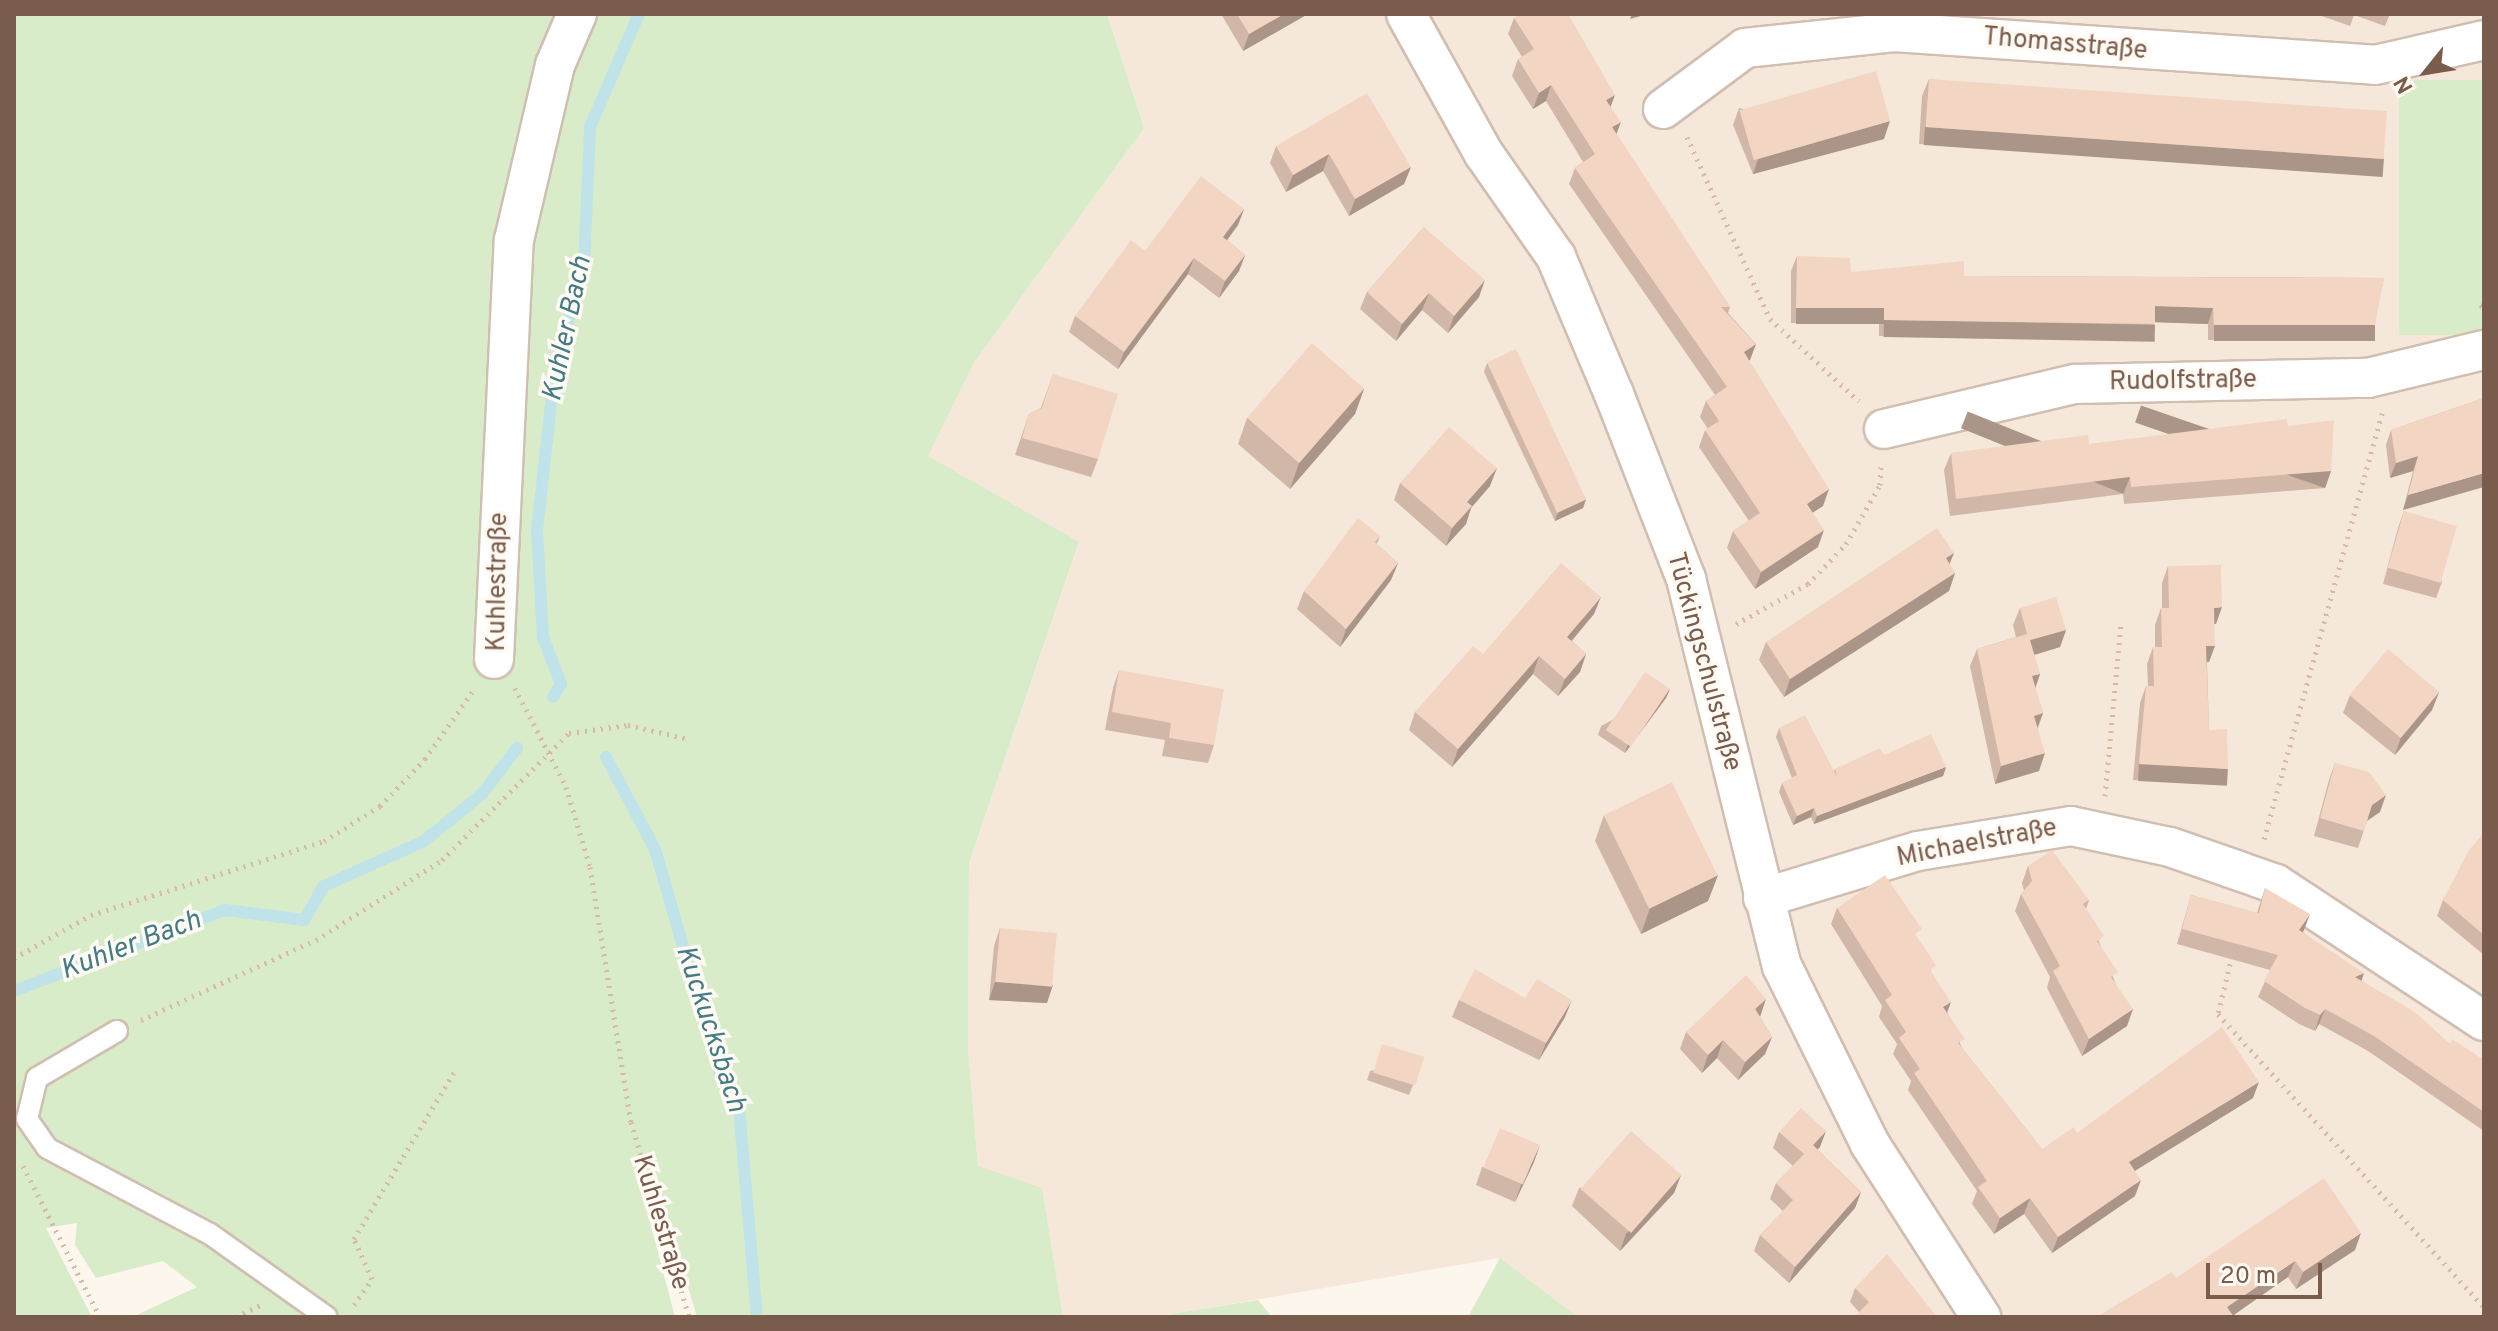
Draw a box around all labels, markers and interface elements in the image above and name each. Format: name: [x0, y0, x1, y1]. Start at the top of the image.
street label: Thomasstraße: [1981, 22, 2149, 68]
north arrow: [2386, 32, 2466, 112]
text: N: [2389, 71, 2420, 98]
water label: Kuhler Bach: [536, 253, 600, 405]
street label: Rudolfstraße: [2109, 365, 2257, 399]
street label: Kuhlestraße: [482, 512, 516, 652]
street label: Tückingschulstraße: [1659, 549, 1747, 775]
street label: Michaelstraße: [1894, 813, 2060, 875]
water label: Kuhler Bach: [56, 904, 206, 988]
water label: Kuckucksbach: [667, 941, 753, 1117]
street label: Kuhlestraße: [625, 1152, 695, 1294]
scale bar: [2210, 1247, 2326, 1297]
text: 20 m: [2220, 1262, 2276, 1292]

